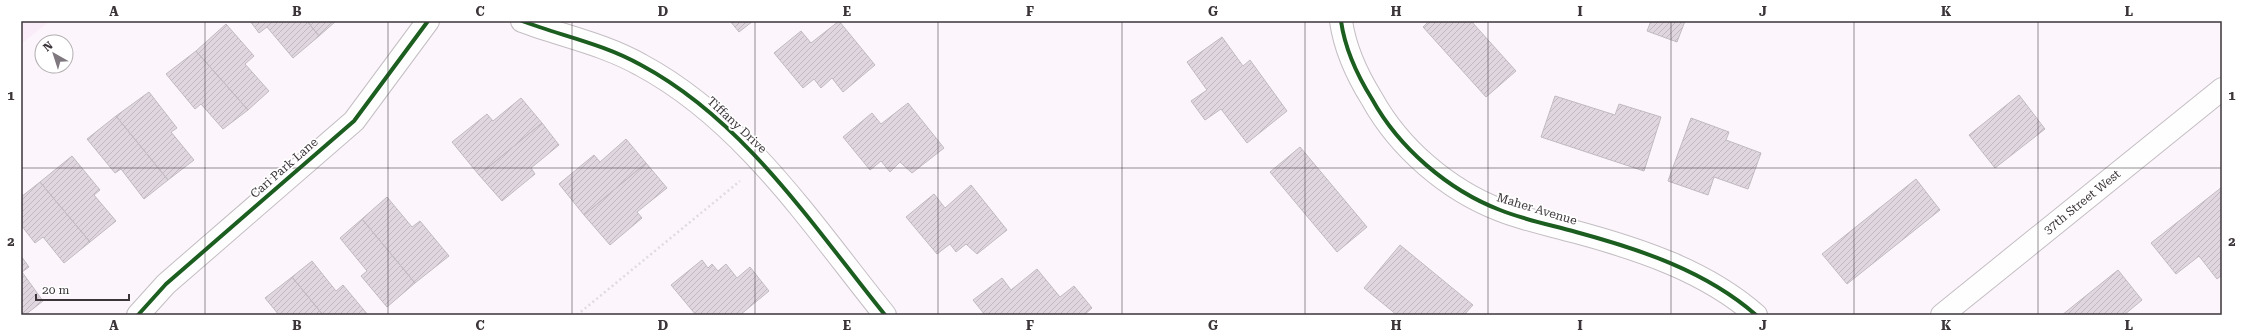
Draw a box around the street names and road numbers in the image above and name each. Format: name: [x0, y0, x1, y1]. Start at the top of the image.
street label: Tiffany Drive: [704, 94, 770, 156]
street label: Cari Park Lane: [247, 135, 321, 201]
street label: 37th Street West: [2041, 166, 2124, 237]
street label: Maher Avenue: [1495, 190, 1579, 228]

